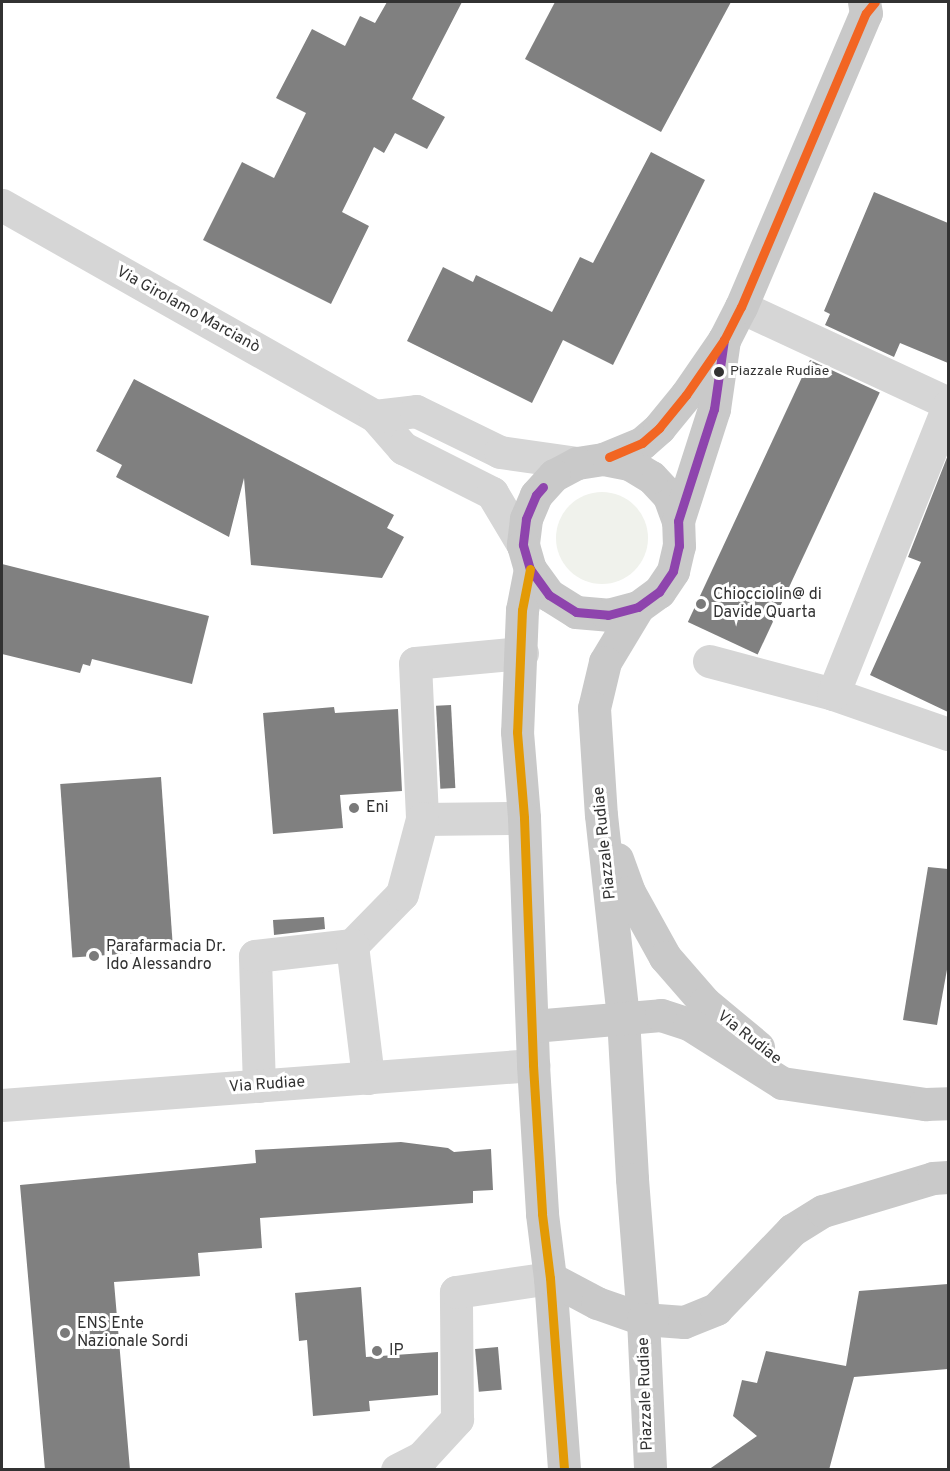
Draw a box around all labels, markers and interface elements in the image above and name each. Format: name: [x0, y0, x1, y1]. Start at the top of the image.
street label: Via Girolamo Marcianò: [113, 262, 263, 358]
place label: Piazzale Rudiae: [730, 364, 829, 380]
marker: Piazzale Rudiae: [713, 366, 725, 378]
place label: Chiocciolin@ di Davide Quarta: [713, 585, 822, 623]
marker: Chiocciolin@ di Davide Quarta: [694, 597, 708, 611]
street label: Piazzale Rudiae: [590, 786, 620, 900]
place label: Eni: [366, 798, 389, 818]
marker: Eni: [347, 801, 361, 815]
place label: Parafarmacia Dr. Ido Alessandro: [106, 937, 226, 975]
marker: Parafarmacia Dr. Ido Alessandro: [87, 949, 101, 963]
street label: Via Rudiae: [713, 1007, 785, 1069]
street label: Via Rudiae: [228, 1073, 306, 1097]
place label: ENS Ente Nazionale Sordi: [77, 1314, 188, 1352]
marker: ENS Ente Nazionale Sordi: [58, 1326, 72, 1340]
street label: Piazzale Rudiae: [634, 1337, 658, 1451]
place label: IP: [389, 1341, 404, 1361]
marker: IP: [370, 1344, 384, 1358]

